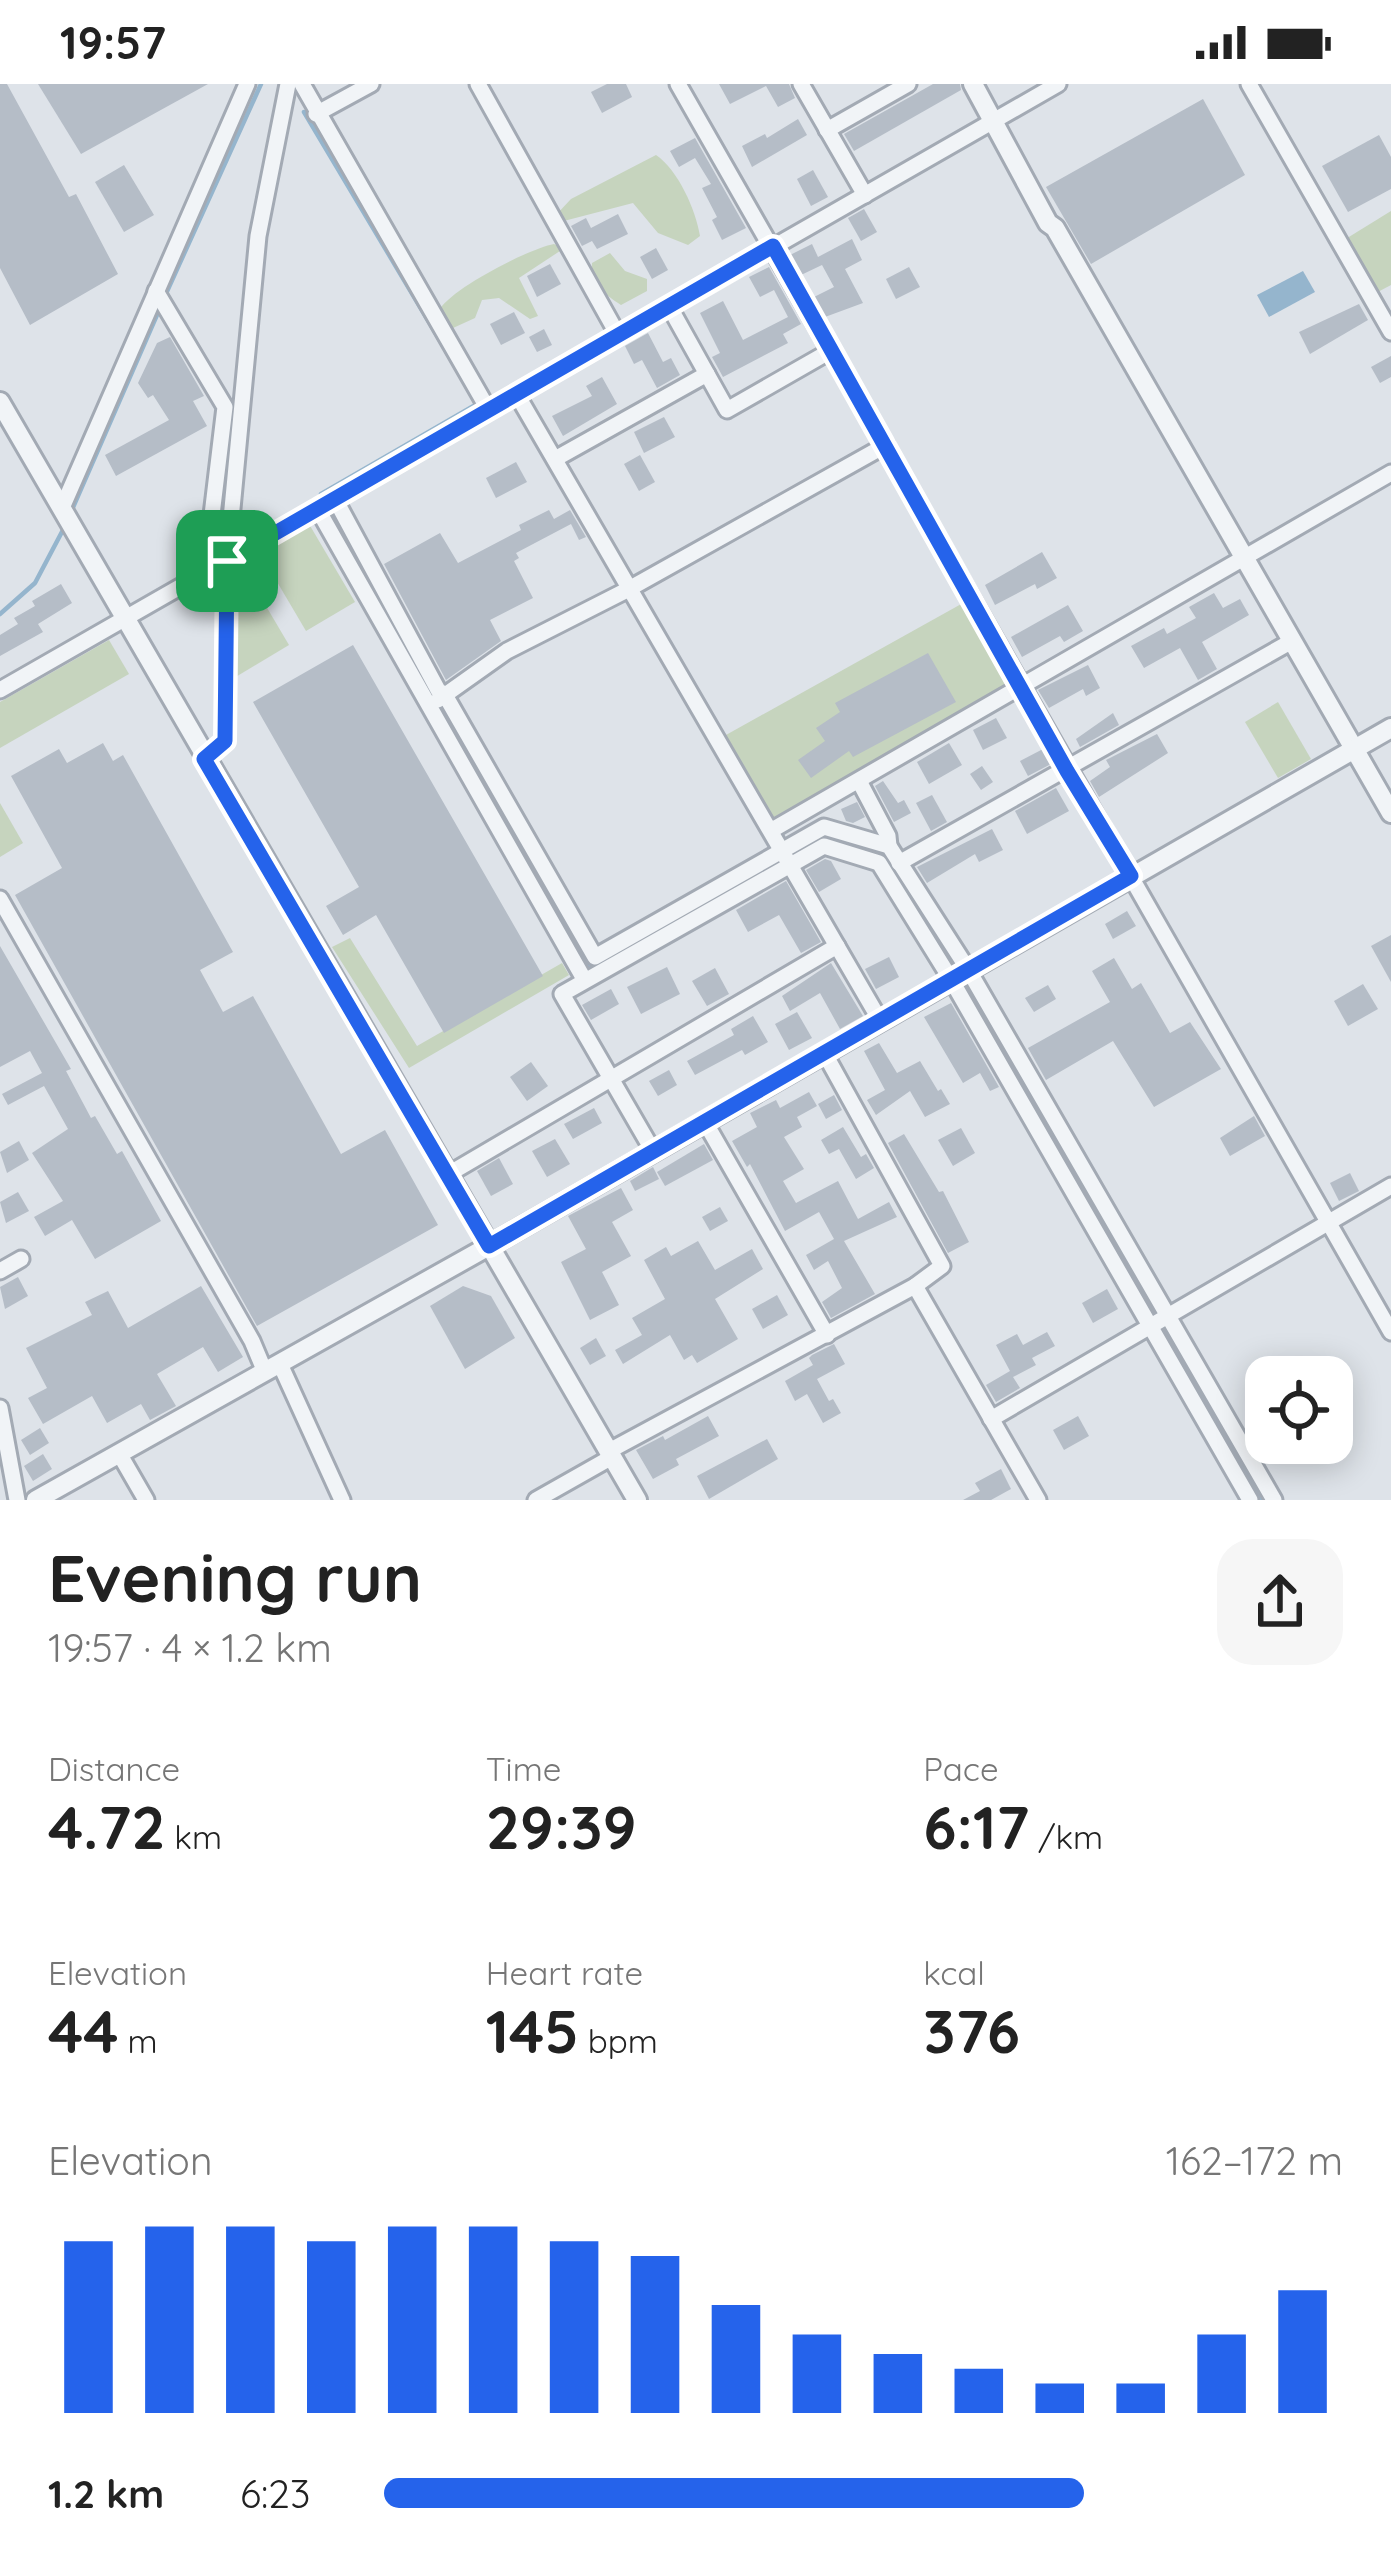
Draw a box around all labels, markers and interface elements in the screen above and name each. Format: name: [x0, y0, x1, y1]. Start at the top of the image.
text: 19:57: [60, 14, 166, 70]
pin: [176, 510, 278, 612]
icon: arrive: [194, 528, 260, 594]
map controls: [1245, 1356, 1353, 1464]
button: locate: [1245, 1356, 1353, 1464]
text: Evening run: [48, 1536, 422, 1619]
button: share: [1217, 1539, 1343, 1665]
text: 19:57 · 4 × 1.2 km: [48, 1623, 332, 1672]
text: Distance: [48, 1748, 180, 1789]
text: Time: [486, 1748, 561, 1789]
text: Pace: [923, 1748, 999, 1789]
text: 4.72: [48, 1789, 165, 1864]
text: 29:39: [486, 1789, 637, 1864]
text: 6:17: [923, 1789, 1029, 1864]
text: km: [165, 1816, 222, 1857]
text: /km: [1029, 1816, 1103, 1857]
text: Elevation: [48, 1952, 187, 1993]
text: Heart rate: [486, 1952, 643, 1993]
text: kcal: [923, 1952, 985, 1993]
text: 44: [48, 1993, 119, 2068]
text: 145: [486, 1993, 579, 2068]
text: 376: [923, 1993, 1020, 2068]
text: m: [119, 2020, 158, 2061]
text: bpm: [579, 2020, 658, 2061]
text: Elevation: [48, 2136, 212, 2185]
text: 162–172 m: [1166, 2136, 1343, 2185]
text: 1.2 km: [48, 2469, 164, 2518]
text: 6:23: [240, 2469, 310, 2518]

